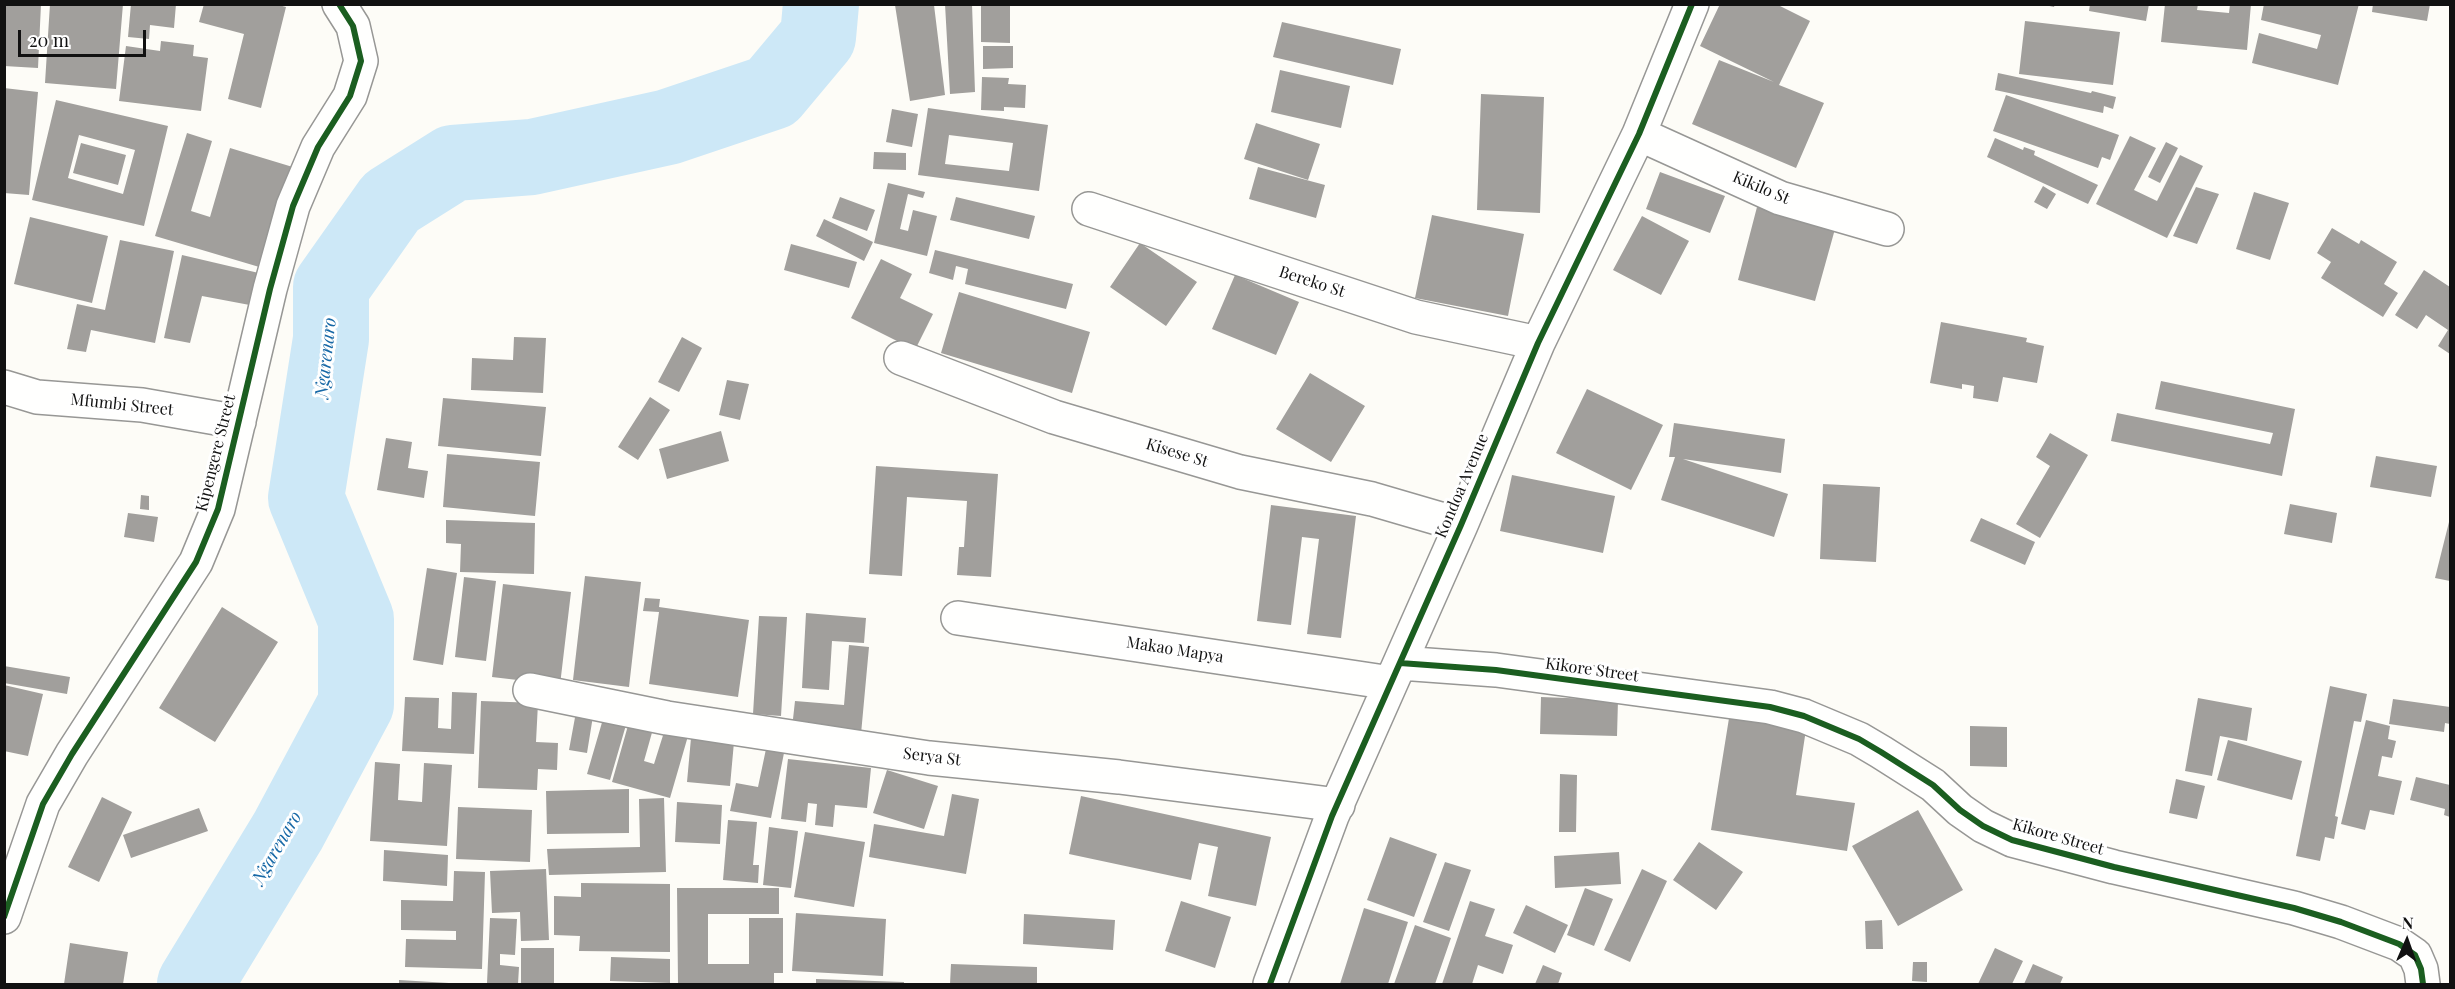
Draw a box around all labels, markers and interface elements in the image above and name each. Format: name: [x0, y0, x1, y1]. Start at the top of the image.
scale bar: [21, 18, 148, 56]
text: 20 m: [29, 28, 69, 52]
street label: Kikilo St: [1730, 167, 1792, 209]
street label: Bereko St: [1277, 262, 1347, 302]
water label: Ngarenaro: [311, 317, 341, 399]
street label: Mfumbi Street: [70, 390, 174, 420]
street label: Kipengere Street: [192, 392, 240, 514]
street label: Kondoa Avenue: [1431, 431, 1493, 541]
street label: Kisese St: [1144, 434, 1210, 472]
street label: Makao Mapya: [1125, 633, 1225, 667]
street label: Kikore Street: [1544, 654, 1640, 686]
street label: Serya St: [902, 744, 962, 770]
water label: Ngarenaro: [247, 808, 307, 888]
street label: Kikore Street: [2010, 815, 2106, 859]
north arrow: [2377, 911, 2437, 971]
text: N: [2402, 912, 2414, 933]

